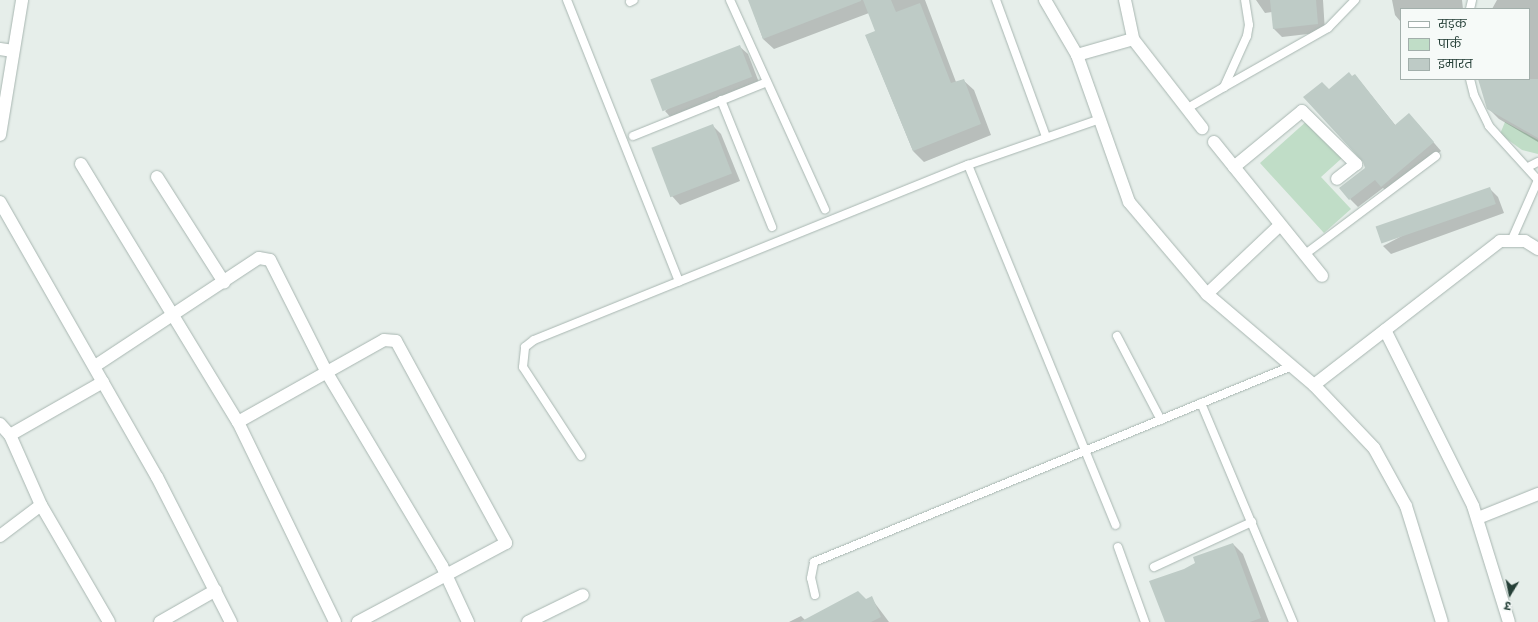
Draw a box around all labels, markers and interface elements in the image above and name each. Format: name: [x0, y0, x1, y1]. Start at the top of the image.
legend: [1400, 8, 1530, 80]
text: सड़क: [1438, 15, 1467, 32]
text: पार्क: [1438, 35, 1461, 52]
text: इमारत: [1438, 55, 1473, 72]
north arrow: [1490, 574, 1530, 614]
text: उ: [1503, 597, 1512, 614]

